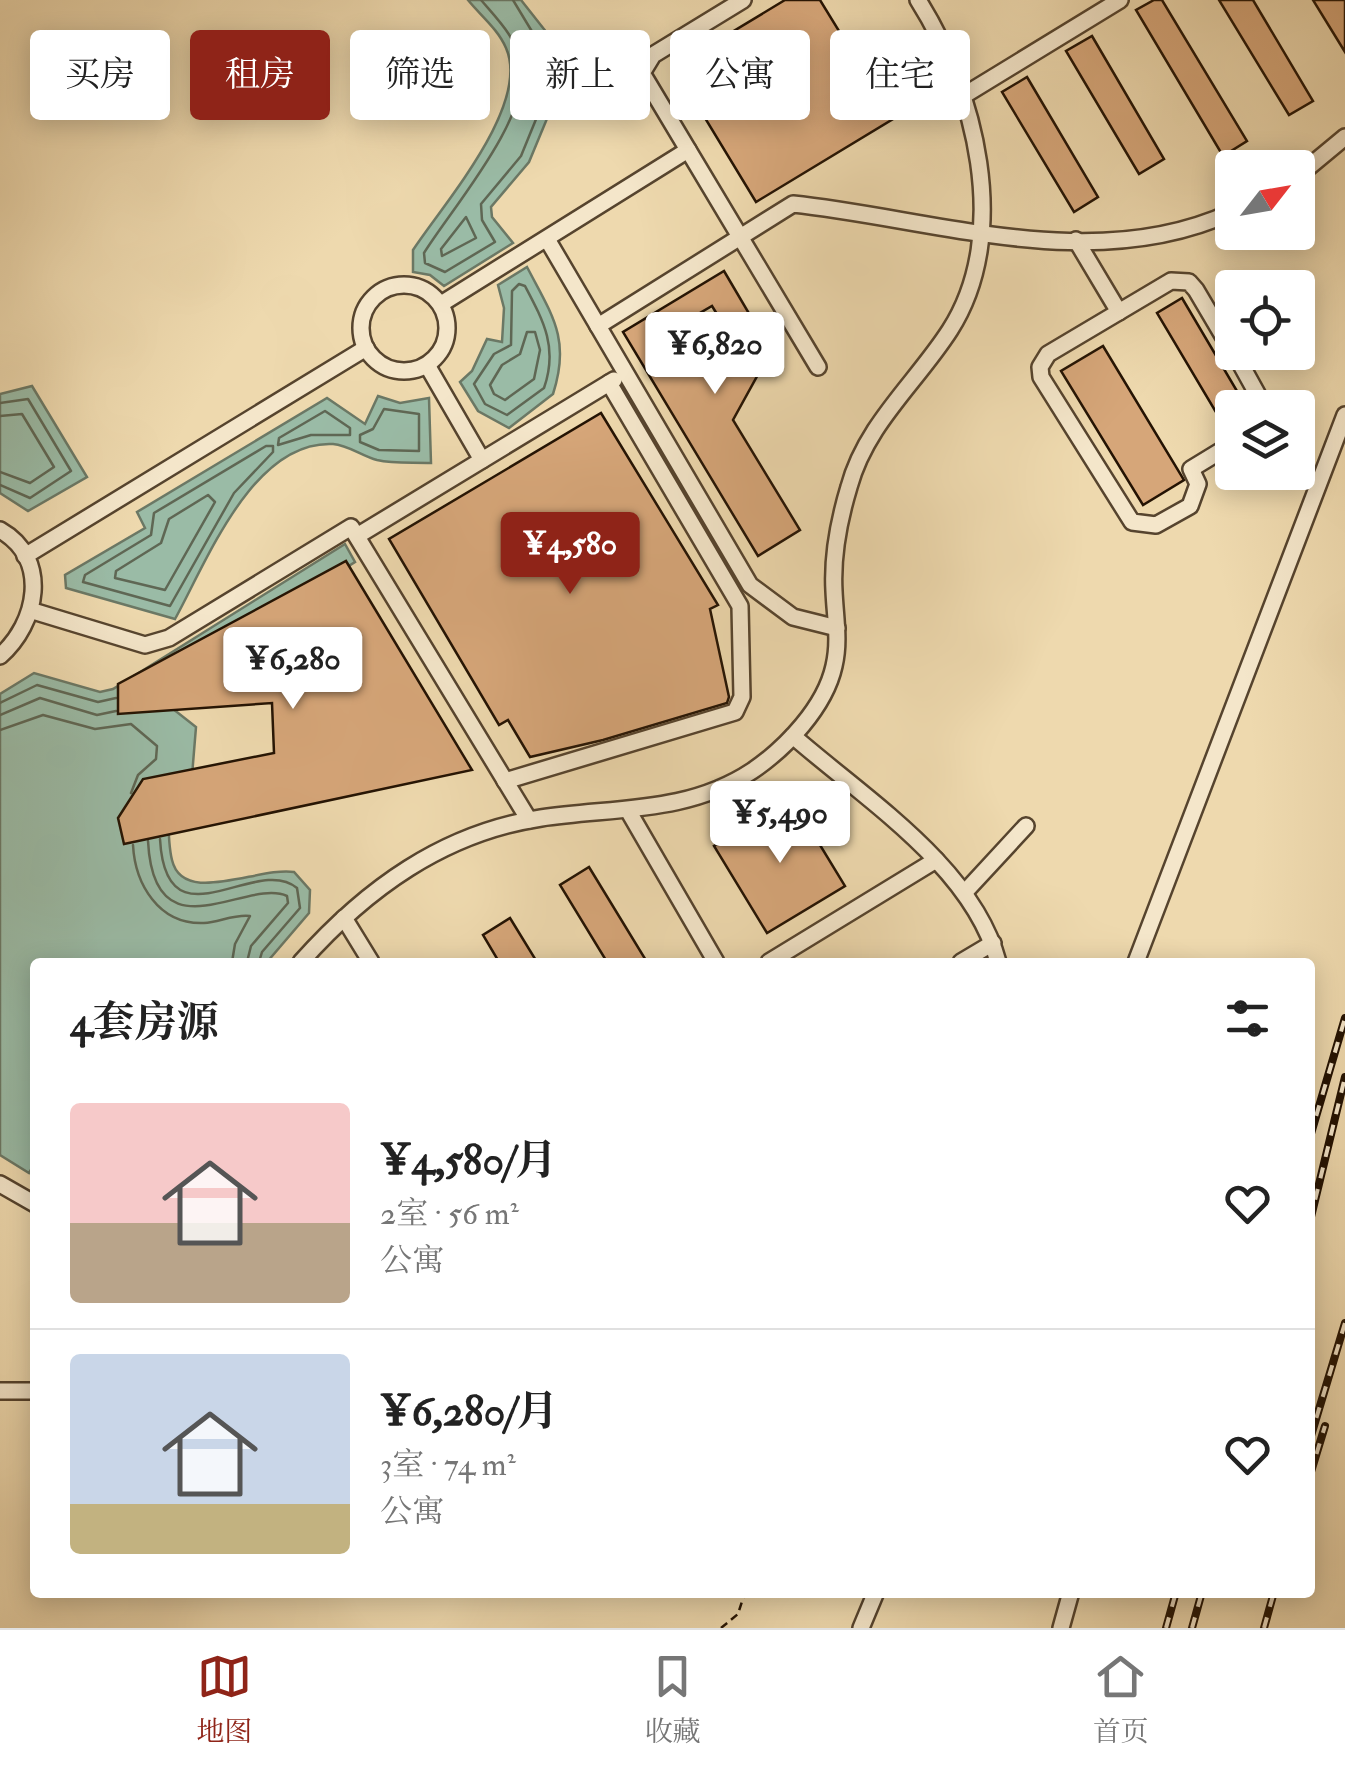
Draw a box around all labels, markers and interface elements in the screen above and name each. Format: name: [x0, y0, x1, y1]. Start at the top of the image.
chip: 买房: [30, 30, 170, 120]
chip: 租房: [190, 30, 330, 120]
chip: 筛选: [350, 30, 490, 120]
chip: 新上: [510, 30, 650, 120]
chip: 公寓: [670, 30, 810, 120]
chip: 住宅: [830, 30, 970, 120]
north arrow: [1215, 150, 1315, 250]
map controls: [1215, 150, 1315, 490]
button: locate: [1215, 270, 1315, 370]
pin: ¥6,820: [634, 312, 796, 397]
text: ¥6,820: [667, 324, 763, 364]
button: layers: [1215, 390, 1315, 490]
pin: ¥4,580: [489, 512, 651, 597]
text: ¥4,580: [523, 524, 617, 564]
pin: ¥6,280: [212, 627, 374, 712]
text: ¥6,280: [245, 639, 341, 679]
pin: ¥5,490: [699, 781, 861, 866]
text: ¥5,490: [732, 793, 828, 833]
icon: filters: [1220, 991, 1275, 1046]
text: 4套房源: [70, 997, 219, 1049]
text: ¥4,580/月: [380, 1135, 557, 1187]
icon: home: [150, 1143, 270, 1263]
icon: heart: [1220, 1176, 1275, 1231]
text: 2室 · 56 m²: [380, 1194, 519, 1234]
text: 公寓: [380, 1241, 444, 1281]
text: ¥6,280/月: [380, 1386, 558, 1438]
icon: home: [150, 1394, 270, 1514]
icon: heart: [1220, 1427, 1275, 1482]
text: 3室 · 74 m²: [380, 1445, 516, 1485]
text: 公寓: [380, 1492, 444, 1532]
tab: 地图: [196, 1649, 252, 1750]
tab: 收藏: [644, 1649, 701, 1750]
tab: 首页: [1093, 1649, 1149, 1750]

